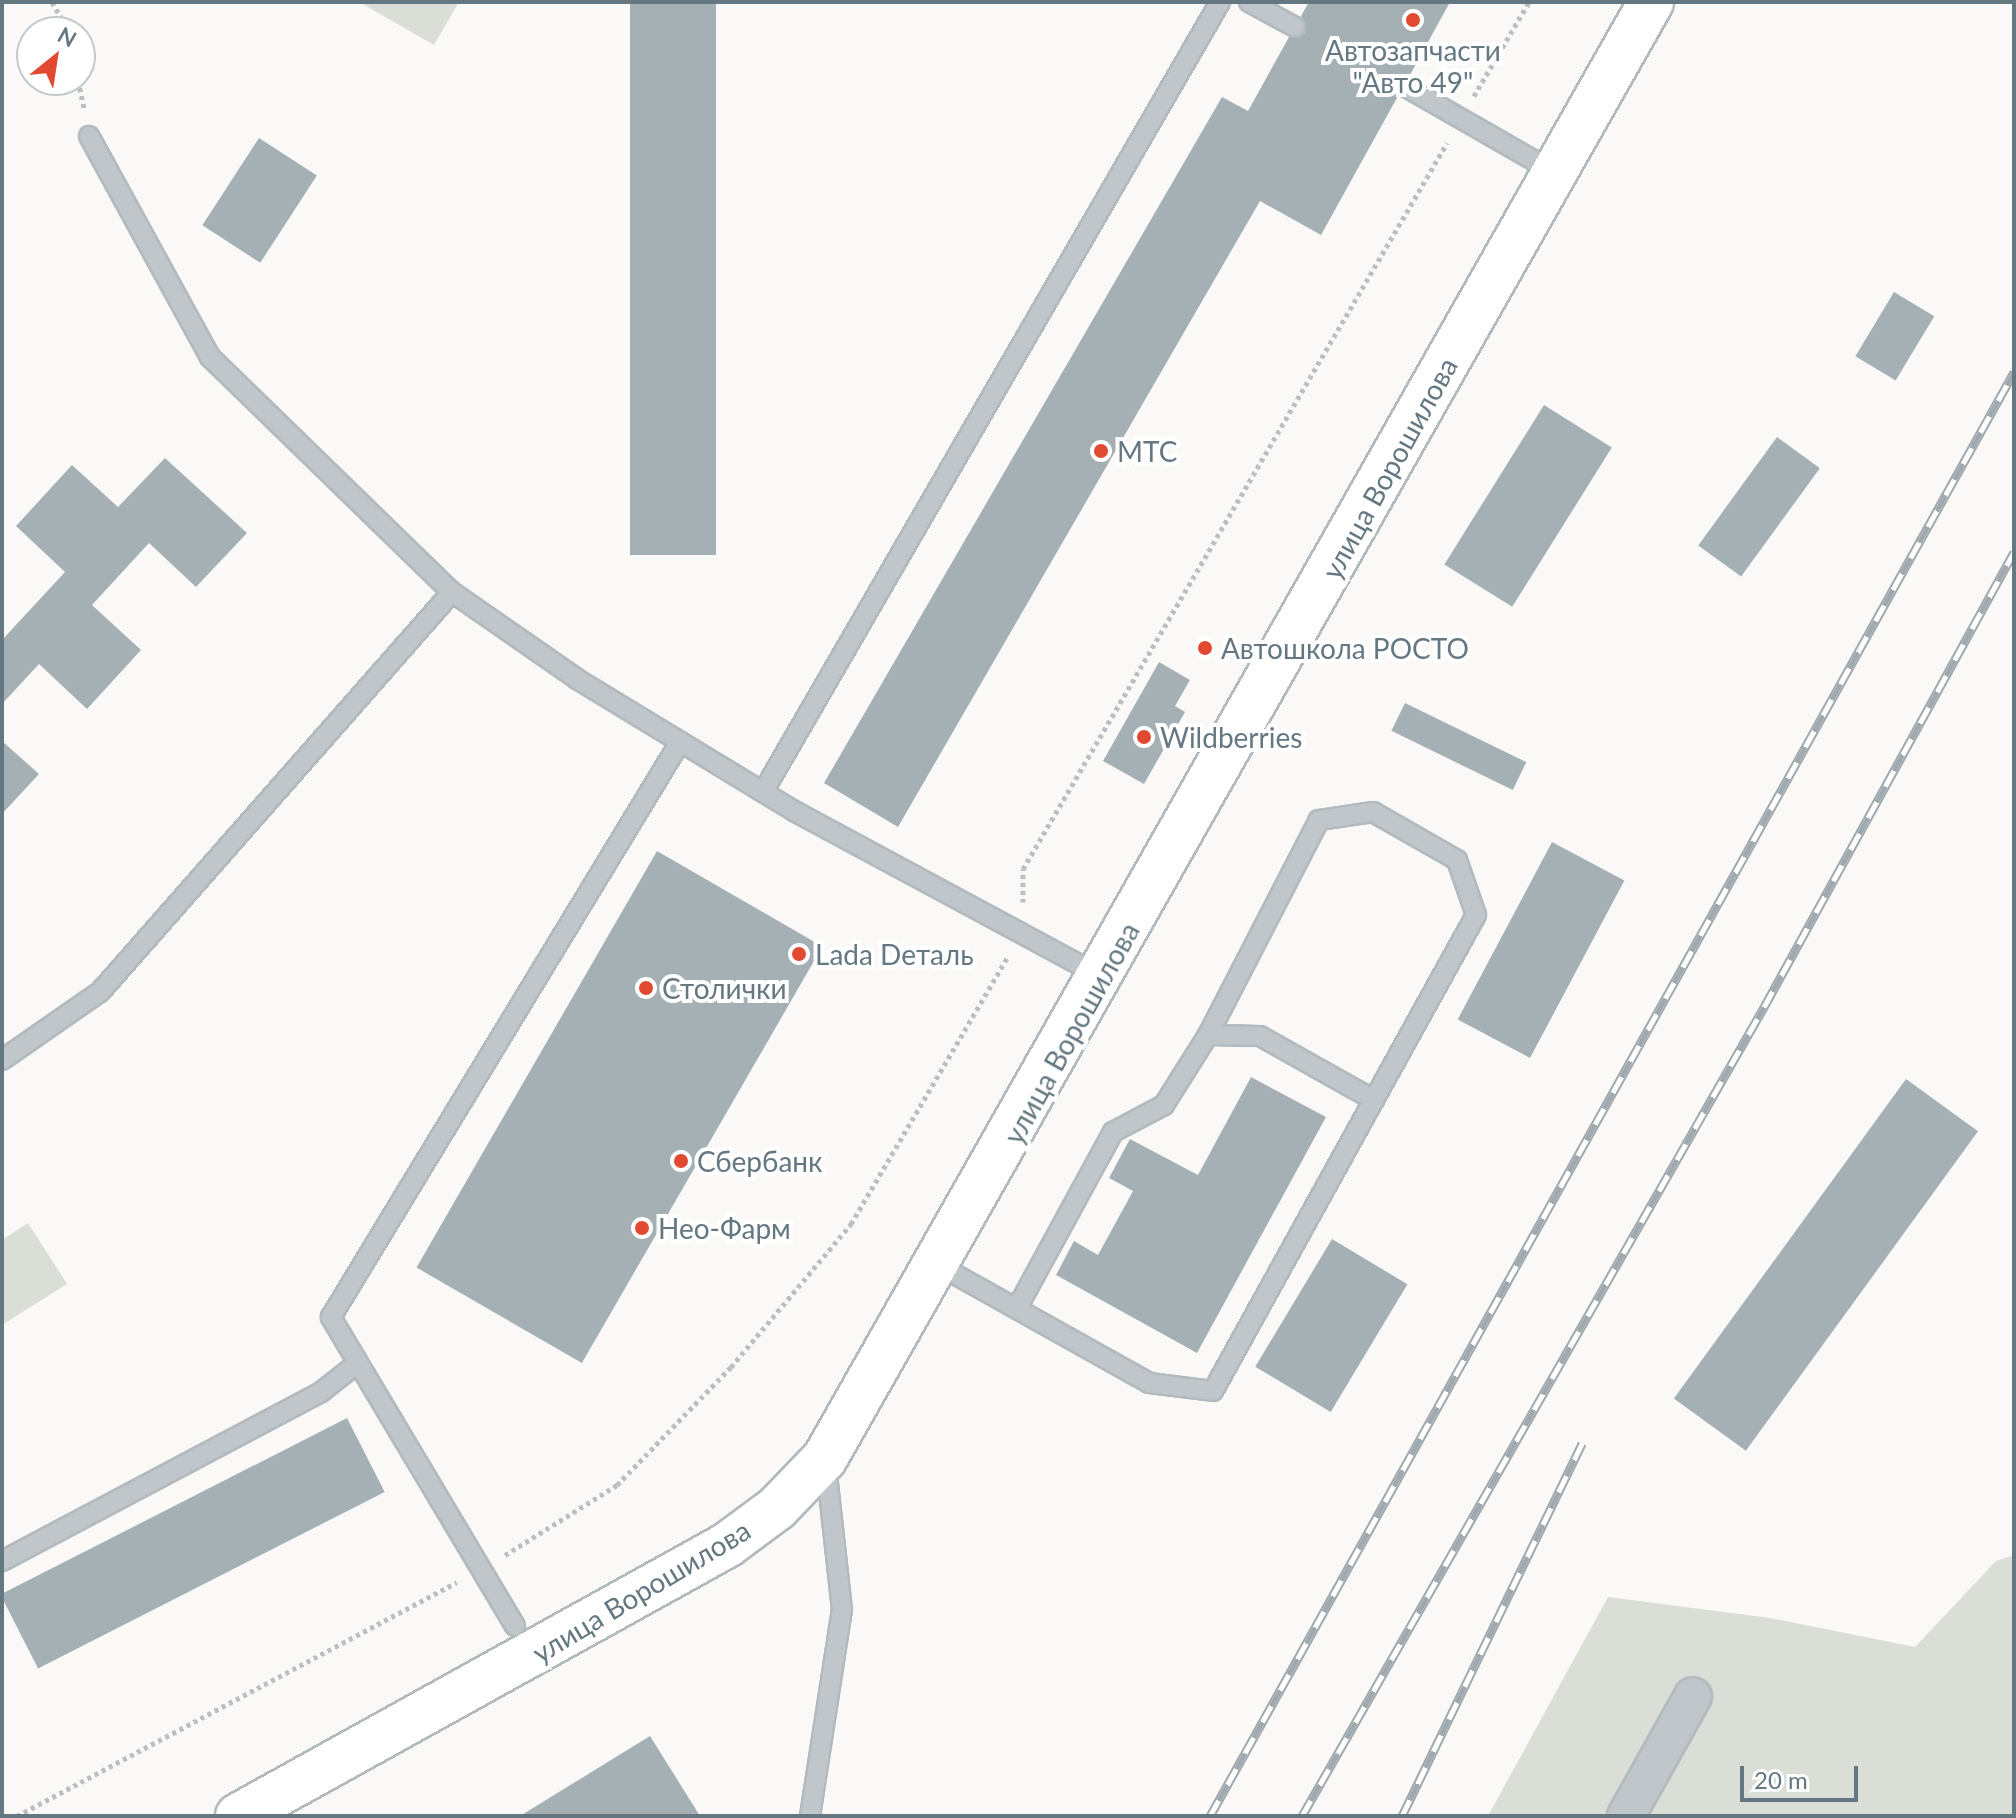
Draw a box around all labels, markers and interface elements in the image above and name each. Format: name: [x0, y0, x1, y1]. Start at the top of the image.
marker: Автозапчасти "Авто 49": [1404, 11, 1422, 29]
north arrow: [16, 16, 96, 96]
text: N: [53, 21, 81, 52]
place label: Автозапчасти "Авто 49": [1325, 33, 1501, 99]
street label: улица Ворошилова: [1314, 351, 1464, 585]
place label: МТС: [1117, 434, 1177, 468]
marker: МТС: [1092, 442, 1110, 460]
place label: Автошкола РОСТО: [1221, 631, 1469, 665]
marker: Автошкола РОСТО: [1196, 639, 1214, 657]
place label: Wildberries: [1160, 720, 1302, 754]
marker: Wildberries: [1135, 728, 1153, 746]
street label: улица Ворошилова: [996, 916, 1146, 1150]
place label: Lada Dеталь: [815, 937, 974, 971]
marker: Lada Dеталь: [790, 945, 808, 963]
place label: Столички: [662, 971, 787, 1005]
marker: Столички: [637, 979, 655, 997]
place label: Сбербанк: [697, 1144, 823, 1178]
marker: Сбербанк: [672, 1152, 690, 1170]
place label: Нео-Фарм: [658, 1211, 791, 1245]
marker: Нео-Фарм: [633, 1219, 651, 1237]
street label: улица Ворошилова: [526, 1513, 756, 1669]
scale bar: [1744, 1750, 1862, 1800]
text: 20 m: [1754, 1765, 1808, 1794]

